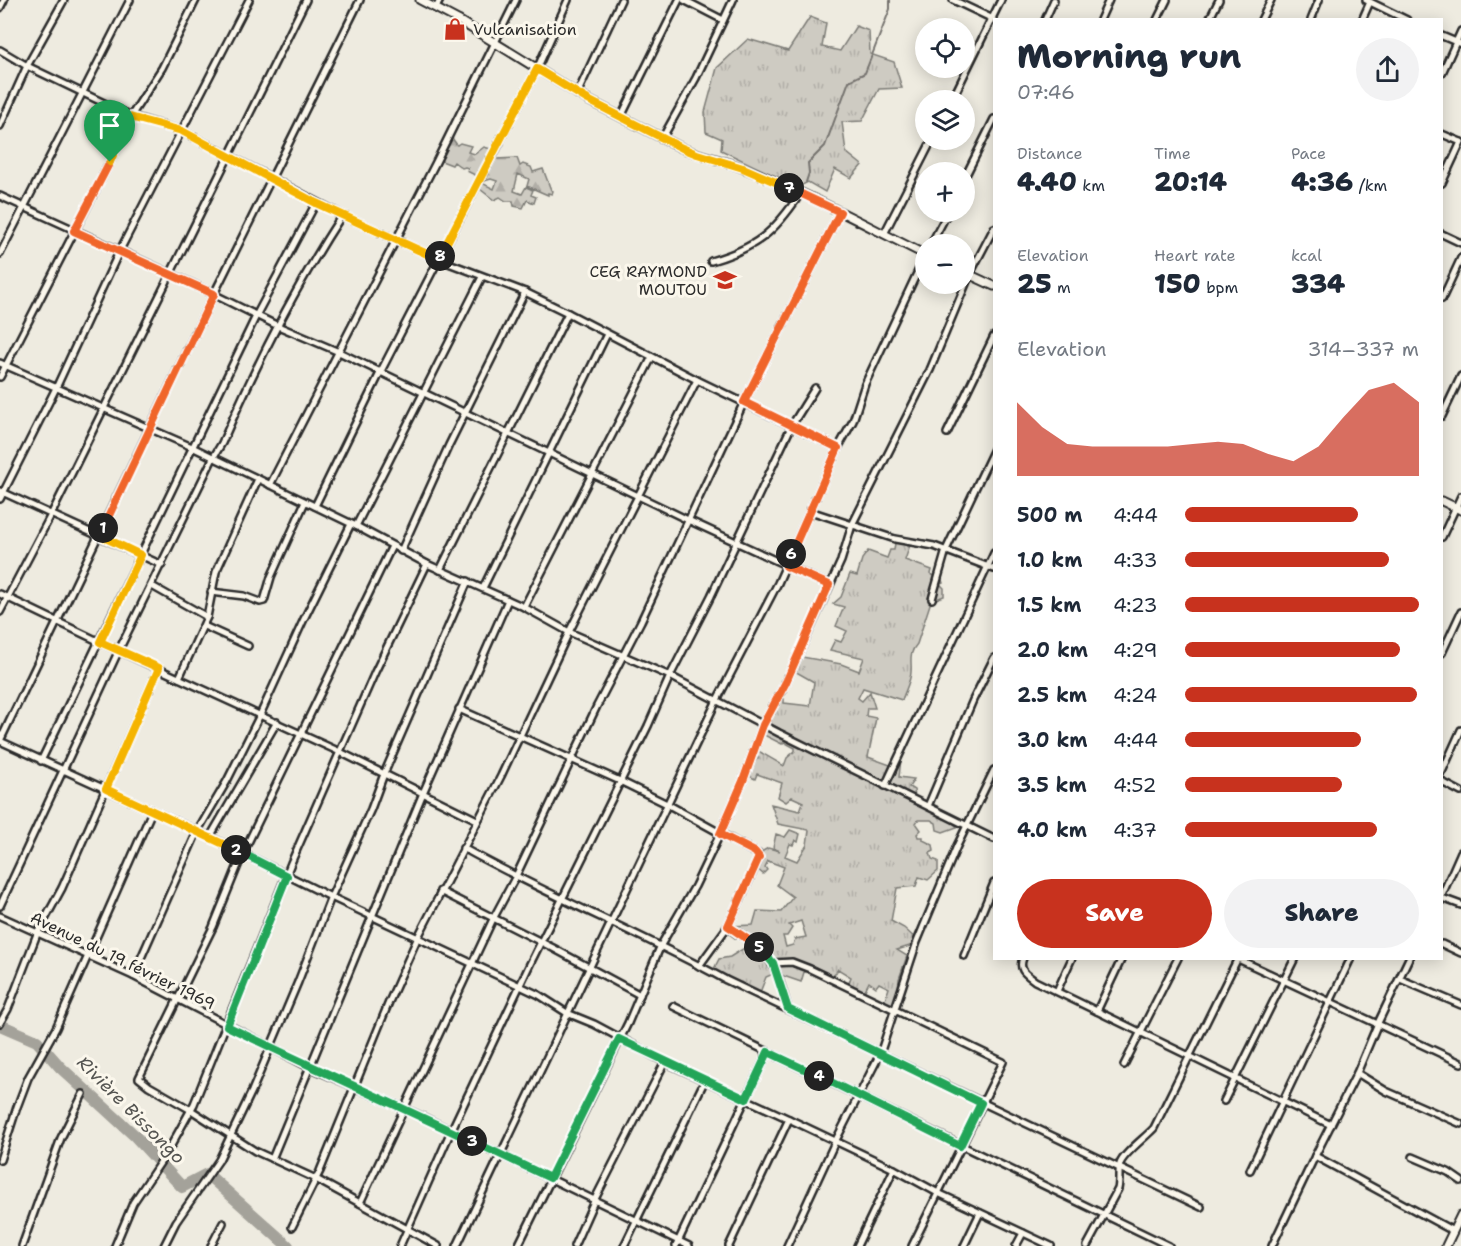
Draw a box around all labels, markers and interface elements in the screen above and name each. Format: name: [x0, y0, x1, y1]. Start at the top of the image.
shop icon: Vulcanisation: [442, 16, 468, 42]
map controls: [915, 18, 975, 294]
button: locate: [915, 18, 975, 78]
place label: Vulcanisation: [473, 19, 577, 40]
text: Morning run: [1017, 34, 1241, 79]
button: share: [1356, 38, 1419, 101]
text: 07:46: [1017, 79, 1075, 105]
button: layers: [915, 90, 975, 150]
pin: [84, 100, 135, 162]
icon: arrive: [93, 109, 126, 142]
text: Distance: [1017, 143, 1083, 164]
text: Time: [1154, 143, 1191, 164]
text: Pace: [1291, 143, 1326, 164]
button: +: [915, 162, 975, 222]
text: 4.40: [1017, 164, 1077, 199]
text: 20:14: [1154, 164, 1227, 199]
text: 4:36: [1291, 164, 1353, 199]
pin: 7: [774, 173, 804, 203]
text: km: [1077, 175, 1105, 196]
text: /km: [1353, 175, 1387, 196]
text: 7: [783, 177, 795, 198]
button: −: [915, 234, 975, 294]
pin: 8: [425, 241, 455, 271]
text: 8: [434, 245, 446, 266]
text: Elevation: [1017, 245, 1089, 266]
text: Heart rate: [1154, 245, 1236, 266]
text: kcal: [1291, 245, 1322, 266]
place label: CEG RAYMOND MOUTOU: [589, 261, 707, 300]
text: 25: [1017, 266, 1052, 301]
text: 150: [1154, 266, 1201, 301]
text: 334: [1291, 266, 1345, 301]
school or university icon: CEG RAYMOND MOUTOU: [712, 267, 738, 293]
text: m: [1052, 277, 1071, 298]
text: bpm: [1201, 277, 1238, 298]
text: Elevation: [1017, 336, 1107, 362]
text: 314–337 m: [1307, 336, 1419, 362]
text: 500 m: [1017, 502, 1083, 528]
text: 4:44: [1113, 502, 1158, 528]
pin: 1: [88, 513, 118, 543]
text: 1: [99, 517, 107, 538]
pin: 6: [776, 539, 806, 569]
text: 6: [785, 543, 797, 564]
text: 1.0 km: [1017, 547, 1082, 573]
text: 4:33: [1113, 547, 1157, 573]
text: 1.5 km: [1017, 592, 1081, 618]
text: 4:23: [1113, 592, 1158, 618]
text: 2.0 km: [1017, 637, 1088, 663]
text: 4:29: [1113, 637, 1158, 663]
text: 2.5 km: [1017, 682, 1087, 708]
text: 4:24: [1113, 682, 1157, 708]
text: 3.0 km: [1017, 727, 1088, 753]
text: 4:44: [1113, 727, 1158, 753]
text: 3.5 km: [1017, 772, 1087, 798]
text: 4:52: [1113, 772, 1156, 798]
text: 4.0 km: [1017, 817, 1087, 843]
text: 4:37: [1113, 817, 1157, 843]
pin: 2: [221, 835, 251, 865]
text: 2: [230, 839, 242, 860]
button: Save: [1017, 879, 1212, 948]
button: Share: [1224, 879, 1419, 948]
street label: Avenue du 19 février 1969: [27, 907, 218, 1014]
pin: 5: [744, 932, 774, 962]
text: 5: [754, 936, 764, 957]
water label: Rivière Bissongo: [72, 1051, 190, 1169]
pin: 4: [804, 1061, 834, 1091]
text: 4: [813, 1065, 825, 1086]
pin: 3: [457, 1126, 487, 1156]
text: 3: [466, 1130, 478, 1151]

